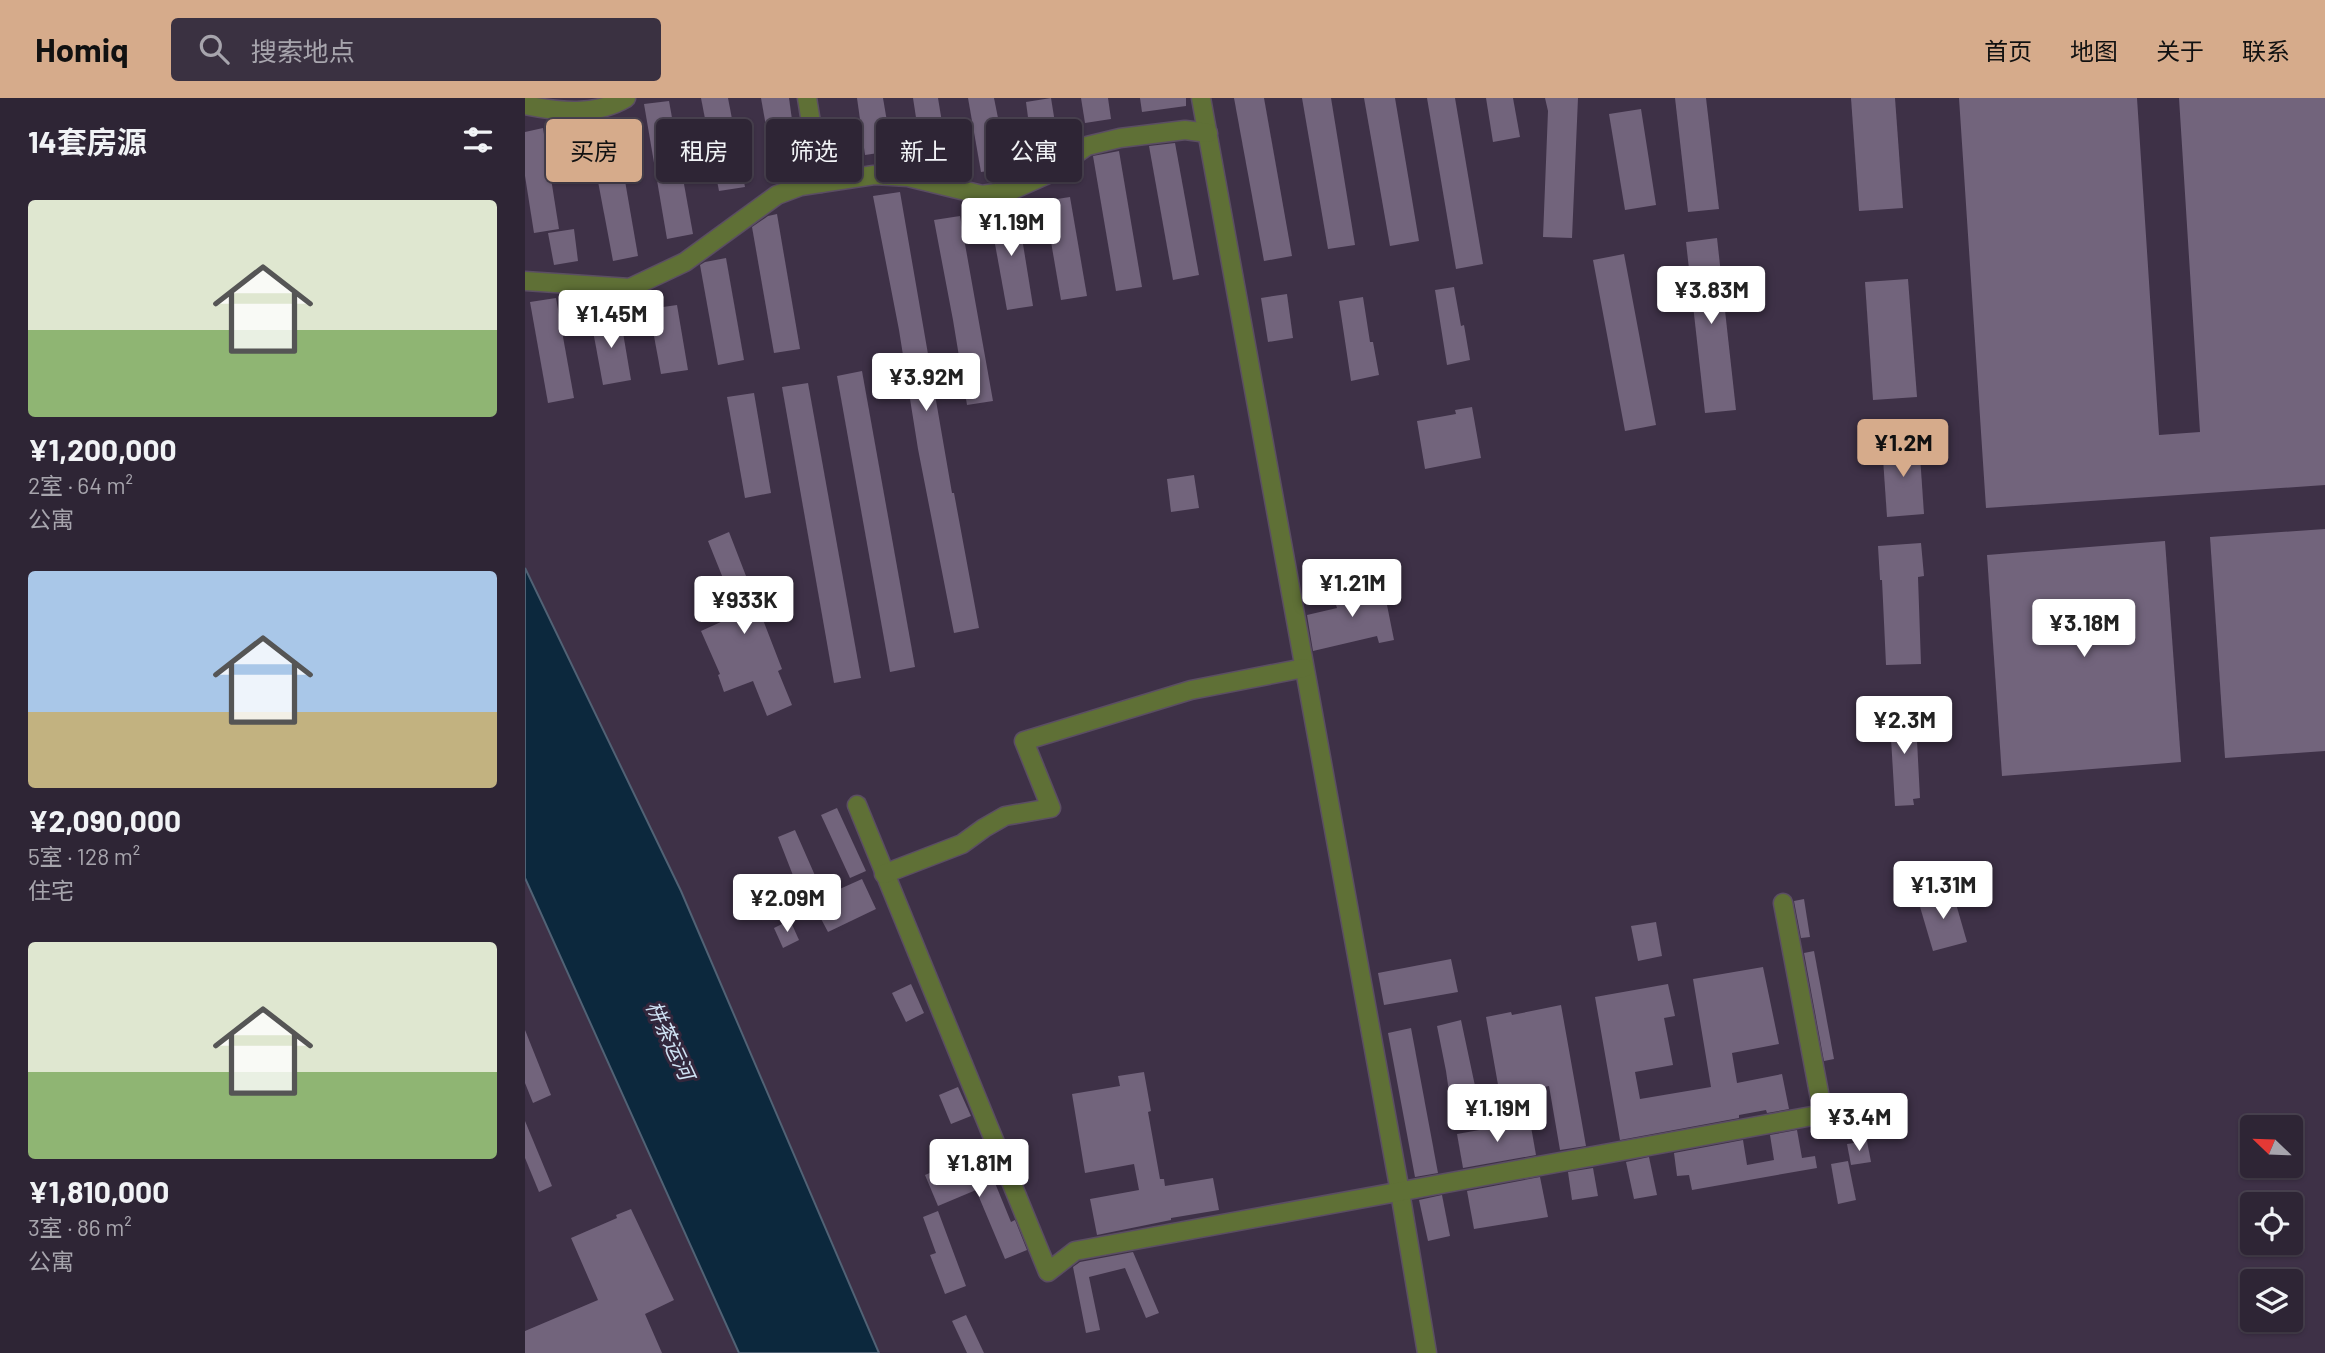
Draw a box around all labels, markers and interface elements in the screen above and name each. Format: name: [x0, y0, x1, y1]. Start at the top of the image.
search box: [171, 18, 661, 81]
text: Homiq: [35, 29, 129, 69]
icon: search: [195, 30, 233, 68]
text: 搜索地点: [251, 35, 355, 66]
text: 首页: [1984, 36, 2032, 65]
text: 地图: [2070, 36, 2118, 65]
text: 关于: [2156, 36, 2204, 65]
text: 联系: [2242, 36, 2290, 65]
chip: 买房: [546, 119, 642, 182]
chip: 租房: [656, 119, 752, 182]
chip: 筛选: [766, 119, 862, 182]
chip: 新上: [876, 119, 972, 182]
chip: 公寓: [986, 119, 1082, 182]
icon: filters: [459, 121, 497, 159]
text: 14套房源: [28, 123, 147, 159]
pin: ¥1.19M: [954, 198, 1068, 258]
text: ¥1.19M: [978, 207, 1044, 235]
icon: home: [200, 246, 326, 372]
pin: ¥3.83M: [1654, 266, 1768, 326]
text: ¥3.83M: [1673, 275, 1749, 303]
pin: ¥1.45M: [554, 290, 668, 350]
text: ¥1.45M: [575, 299, 647, 327]
pin: ¥3.92M: [869, 354, 983, 413]
text: ¥3.92M: [888, 362, 964, 390]
pin: ¥1.2M: [1854, 420, 1952, 479]
text: ¥1.2M: [1873, 428, 1933, 456]
text: ¥1,200,000: [28, 431, 177, 467]
text: 2室 · 64 m²: [28, 471, 133, 499]
text: 公寓: [28, 505, 74, 533]
pin: ¥1.21M: [1295, 560, 1409, 619]
text: ¥1.21M: [1318, 568, 1386, 596]
pin: ¥933K: [695, 576, 793, 636]
text: ¥933K: [710, 585, 778, 613]
pin: ¥3.18M: [2027, 600, 2141, 659]
text: ¥3.18M: [2048, 608, 2120, 636]
icon: home: [200, 617, 326, 743]
pin: ¥2.3M: [1855, 696, 1953, 756]
text: ¥2.3M: [1872, 705, 1936, 733]
text: ¥2,090,000: [28, 802, 181, 838]
text: 5室 · 128 m²: [28, 842, 140, 870]
pin: ¥1.31M: [1886, 862, 2000, 921]
text: ¥1.31M: [1909, 870, 1977, 898]
pin: ¥2.09M: [730, 874, 844, 934]
text: 住宅: [28, 876, 74, 904]
text: ¥2.09M: [749, 883, 825, 911]
icon: home: [200, 988, 326, 1114]
water label: 栟茶运河: [642, 997, 702, 1087]
pin: ¥1.19M: [1440, 1084, 1554, 1144]
text: ¥1.19M: [1464, 1093, 1530, 1121]
pin: ¥3.4M: [1810, 1094, 1908, 1153]
text: ¥3.4M: [1827, 1102, 1891, 1130]
north arrow: [2240, 1115, 2303, 1178]
map controls: [2240, 1115, 2303, 1332]
pin: ¥1.81M: [922, 1140, 1036, 1199]
text: ¥1.81M: [946, 1148, 1012, 1176]
text: ¥1,810,000: [28, 1173, 169, 1209]
button: locate: [2240, 1192, 2303, 1255]
text: 3室 · 86 m²: [28, 1213, 132, 1241]
text: 公寓: [28, 1247, 74, 1275]
button: layers: [2240, 1269, 2303, 1332]

